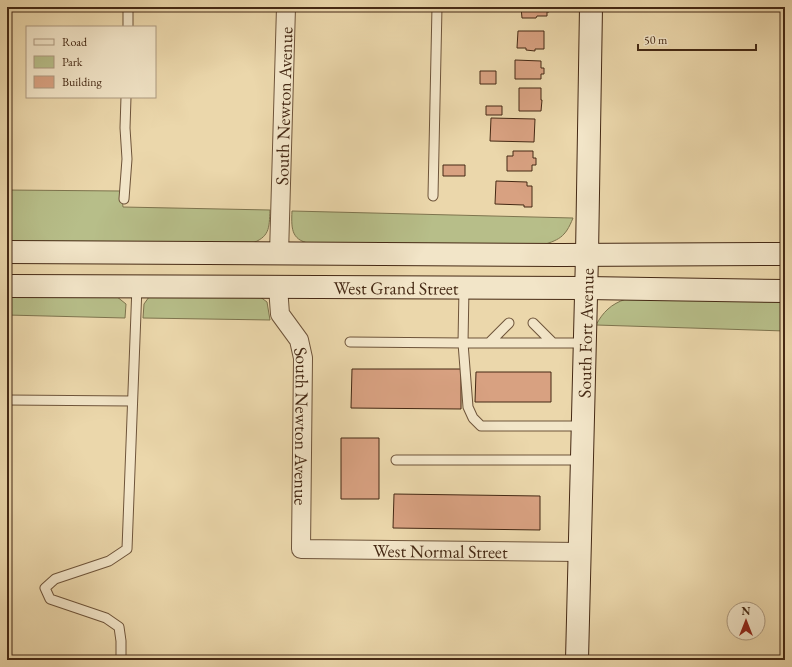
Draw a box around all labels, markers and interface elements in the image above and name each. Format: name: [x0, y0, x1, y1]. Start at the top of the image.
legend: [26, 26, 156, 98]
scale bar: [638, 26, 756, 52]
street label: South Newton Avenue: [269, 27, 297, 186]
text: 50 m: [644, 32, 668, 48]
text: Road: [62, 34, 88, 50]
text: Park: [62, 54, 83, 70]
text: Building: [62, 74, 103, 90]
street label: South Fort Avenue: [572, 268, 598, 398]
street label: West Grand Street: [333, 276, 459, 299]
street label: South Newton Avenue: [289, 345, 315, 506]
street label: West Normal Street: [373, 538, 508, 563]
north arrow: [726, 601, 766, 641]
text: N: [742, 604, 751, 618]

